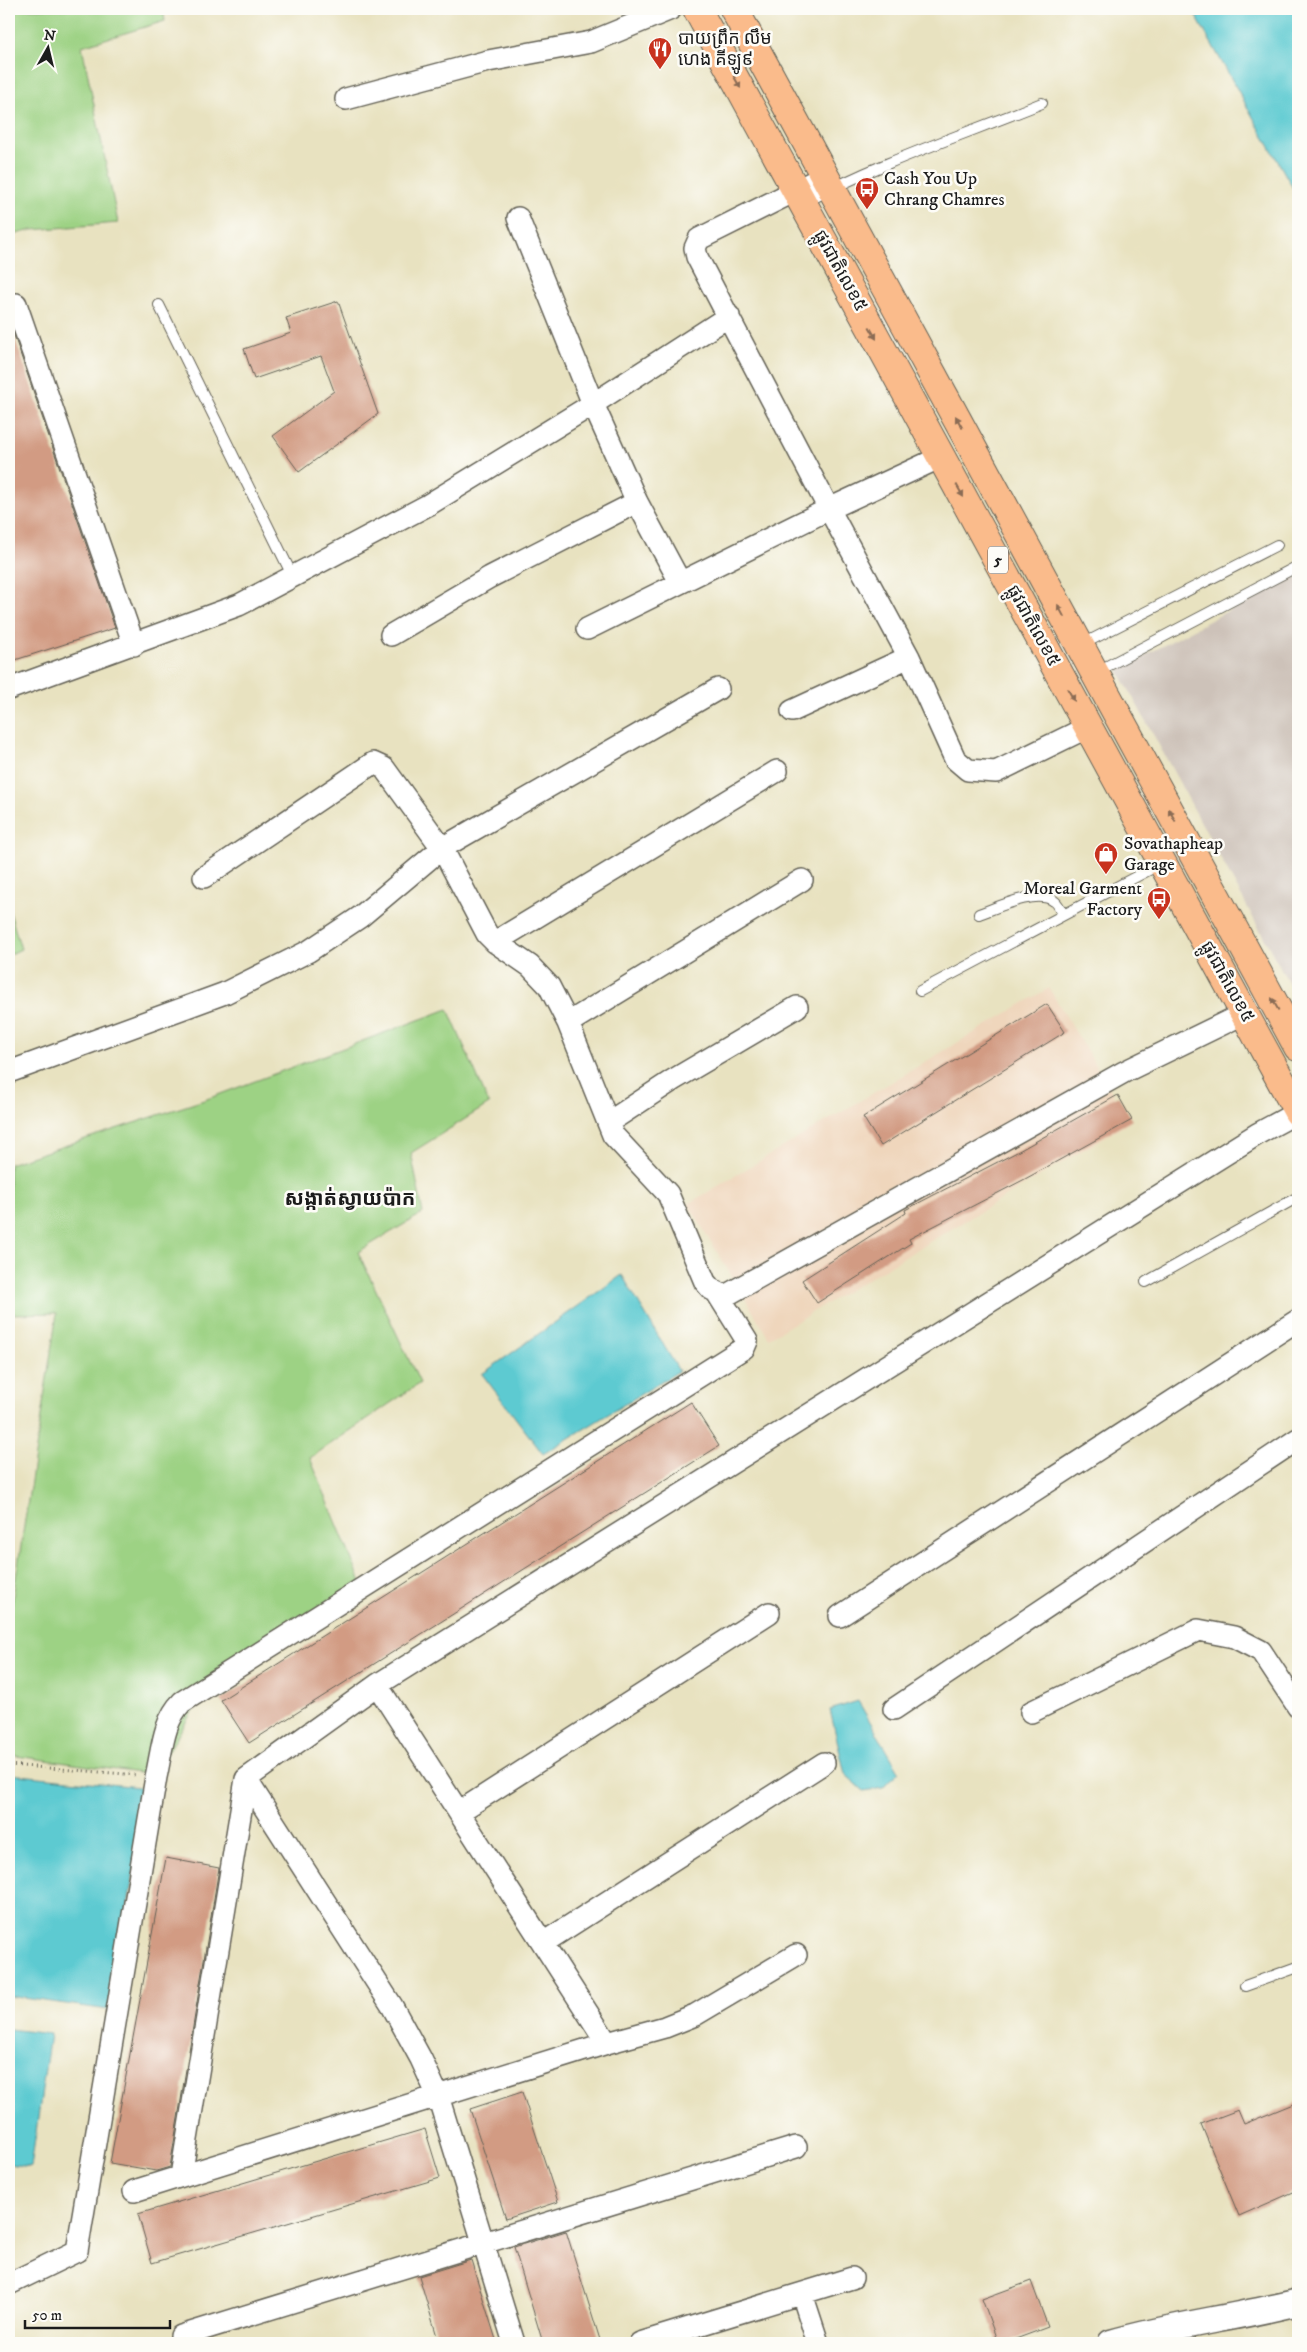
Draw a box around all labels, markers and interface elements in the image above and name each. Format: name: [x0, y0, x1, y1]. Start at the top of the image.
north arrow: [22, 22, 72, 72]
text: N: [43, 26, 57, 46]
place label: បាយព្រឹក លឹម ហេង គីឡូ៩: [678, 28, 772, 75]
restaurant icon: បាយព្រឹក លឹម ហេង គីឡូ៩: [647, 36, 673, 70]
one-way arrow: [733, 75, 741, 90]
place label: Cash You Up Chrang Chamres: [884, 168, 1005, 211]
bus stop icon: Cash You Up Chrang Chamres: [854, 176, 880, 210]
street label: ផ្លូវជាតិលេខ៥: [805, 226, 871, 318]
one-way arrow: [869, 326, 878, 339]
one-way arrow: [954, 415, 963, 429]
one-way arrow: [955, 484, 964, 497]
road number: 5: [988, 546, 1008, 574]
street label: ផ្លូវជាតិលេខ៥: [998, 581, 1064, 673]
one-way arrow: [1057, 604, 1065, 618]
one-way arrow: [1067, 687, 1075, 702]
one-way arrow: [1168, 808, 1176, 822]
place label: Sovathapheap Garage: [1124, 833, 1223, 876]
shop icon: Sovathapheap Garage: [1093, 841, 1119, 875]
place label: Moreal Garment Factory: [1023, 878, 1142, 921]
bus stop icon: Moreal Garment Factory: [1146, 886, 1172, 920]
street label: ផ្លូវជាតិលេខ៥: [1192, 937, 1258, 1029]
one-way arrow: [1271, 997, 1279, 1011]
district label: សង្កាត់ស្វាយប៉ាក: [285, 1187, 415, 1212]
scale bar: [25, 2297, 170, 2329]
text: 50 m: [32, 2306, 62, 2325]

